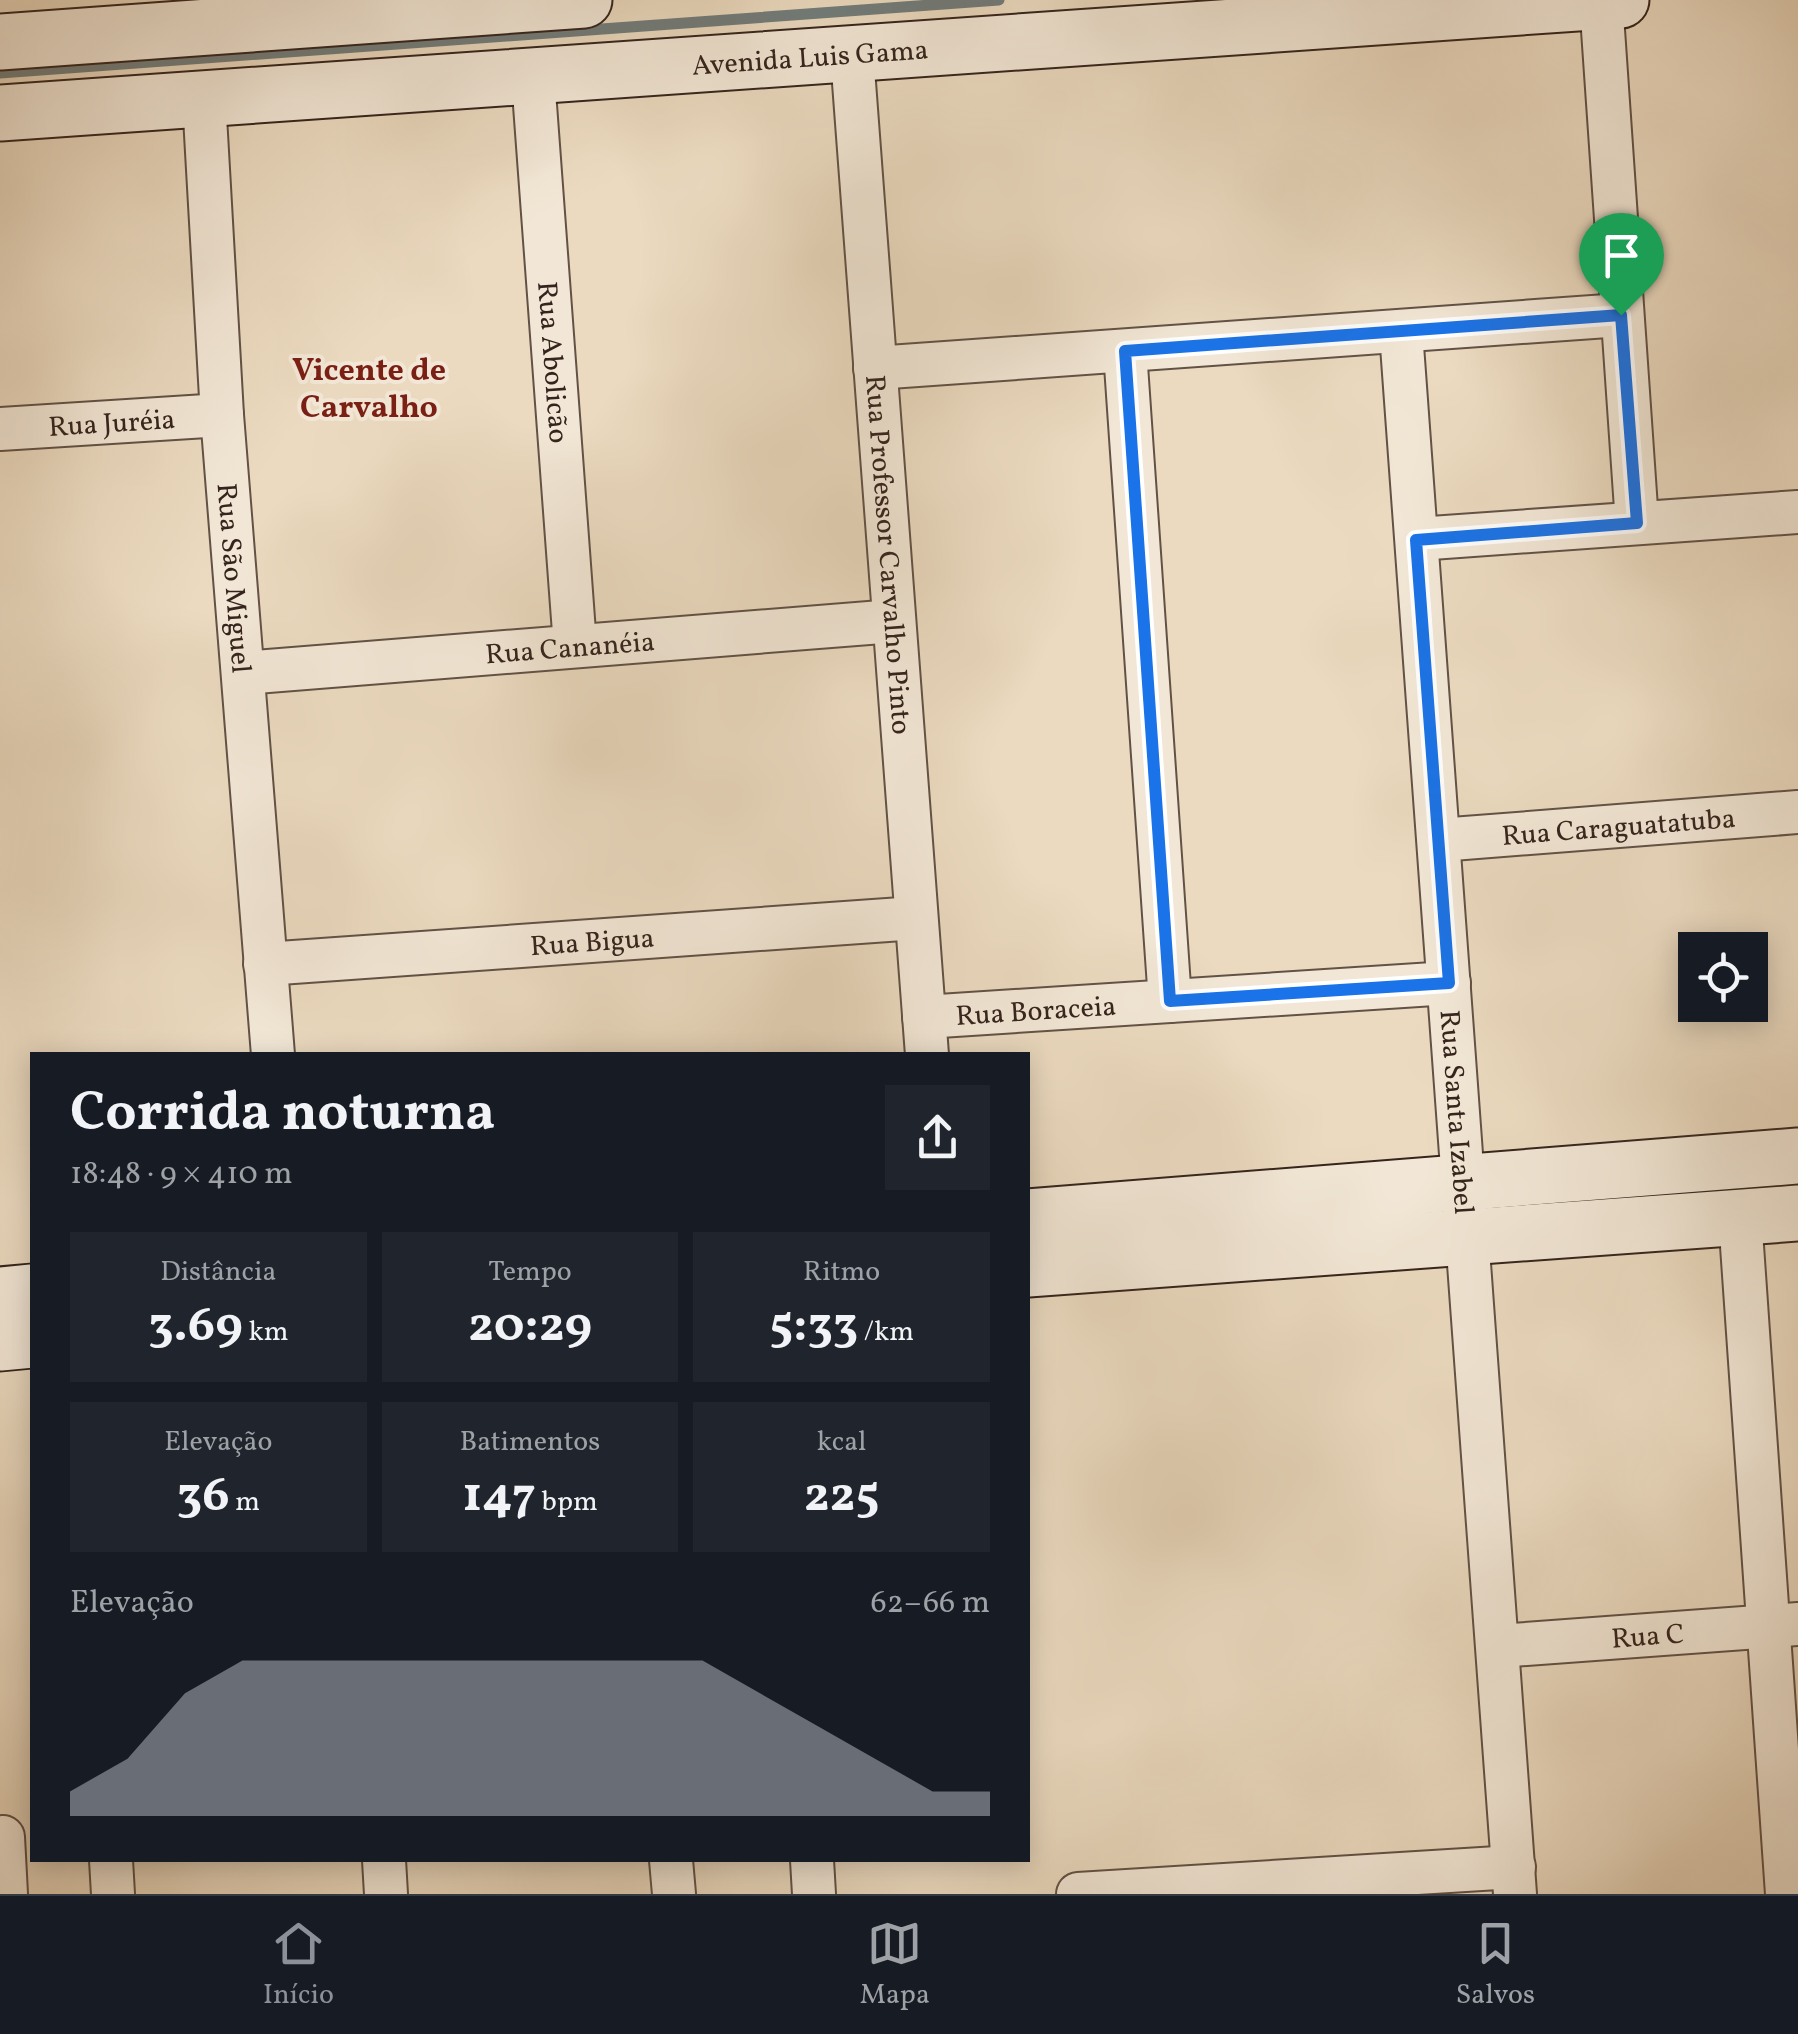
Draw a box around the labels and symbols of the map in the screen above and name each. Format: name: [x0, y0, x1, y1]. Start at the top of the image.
street label: Avenida Luis Gama: [691, 31, 930, 87]
pin: [1579, 213, 1664, 316]
street label: Rua Abolicão: [526, 280, 577, 445]
district label: Vicente de Carvalho: [292, 350, 446, 431]
street label: Rua Professor Carvalho Pinto: [854, 373, 920, 736]
street label: Rua Juréia: [47, 401, 177, 448]
street label: Rua São Miguel: [205, 482, 260, 675]
street label: Rua Cananéia: [484, 623, 656, 676]
street label: Rua Caraguatatuba: [1500, 800, 1737, 857]
street label: Rua Bigua: [529, 920, 656, 967]
street label: Rua Boraceia: [954, 988, 1117, 1037]
street label: Rua Santa Izabel: [1429, 1008, 1482, 1216]
street label: Rua C: [1610, 1615, 1686, 1660]

